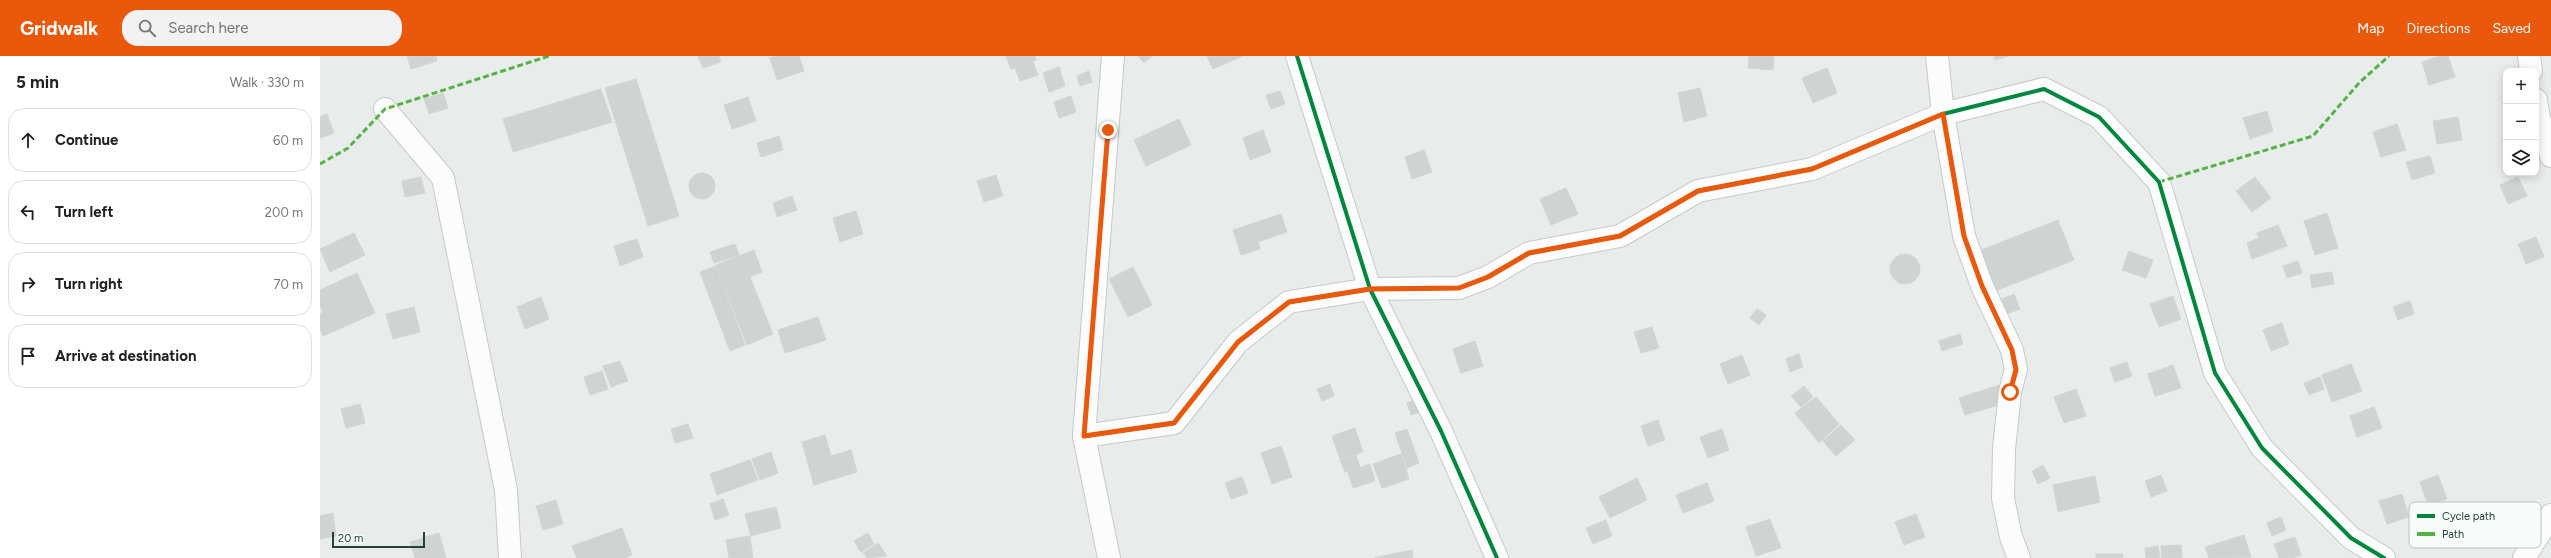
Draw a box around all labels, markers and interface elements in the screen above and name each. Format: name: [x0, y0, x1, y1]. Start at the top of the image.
search box: [122, 10, 402, 46]
text: Gridwalk: [20, 17, 98, 40]
icon: search: [136, 17, 158, 39]
text: Search here: [168, 19, 248, 37]
text: Map: [2357, 20, 2385, 37]
text: Directions: [2407, 20, 2470, 37]
text: Saved: [2492, 20, 2531, 37]
map controls: [2503, 68, 2539, 176]
button: +: [2503, 68, 2539, 104]
text: 5 min: [16, 72, 59, 92]
text: Walk · 330 m: [230, 75, 304, 90]
button: −: [2503, 104, 2539, 140]
route end: [1099, 121, 1117, 139]
icon: ahead: [17, 129, 39, 151]
text: Continue: [55, 131, 118, 149]
text: 60 m: [273, 133, 303, 148]
button: layers: [2503, 140, 2539, 176]
icon: left: [17, 201, 39, 223]
text: Turn left: [55, 203, 113, 221]
text: 200 m: [265, 205, 303, 220]
icon: right: [17, 273, 39, 295]
text: Turn right: [55, 275, 123, 293]
text: 70 m: [273, 277, 303, 292]
icon: arrive: [17, 345, 39, 367]
text: Arrive at destination: [55, 347, 196, 365]
route start: [2001, 383, 2019, 401]
legend: [2409, 502, 2541, 548]
text: Cycle path: [2442, 510, 2495, 523]
text: Path: [2442, 528, 2464, 541]
scale bar: [332, 530, 425, 549]
text: 20 m: [338, 532, 363, 545]

